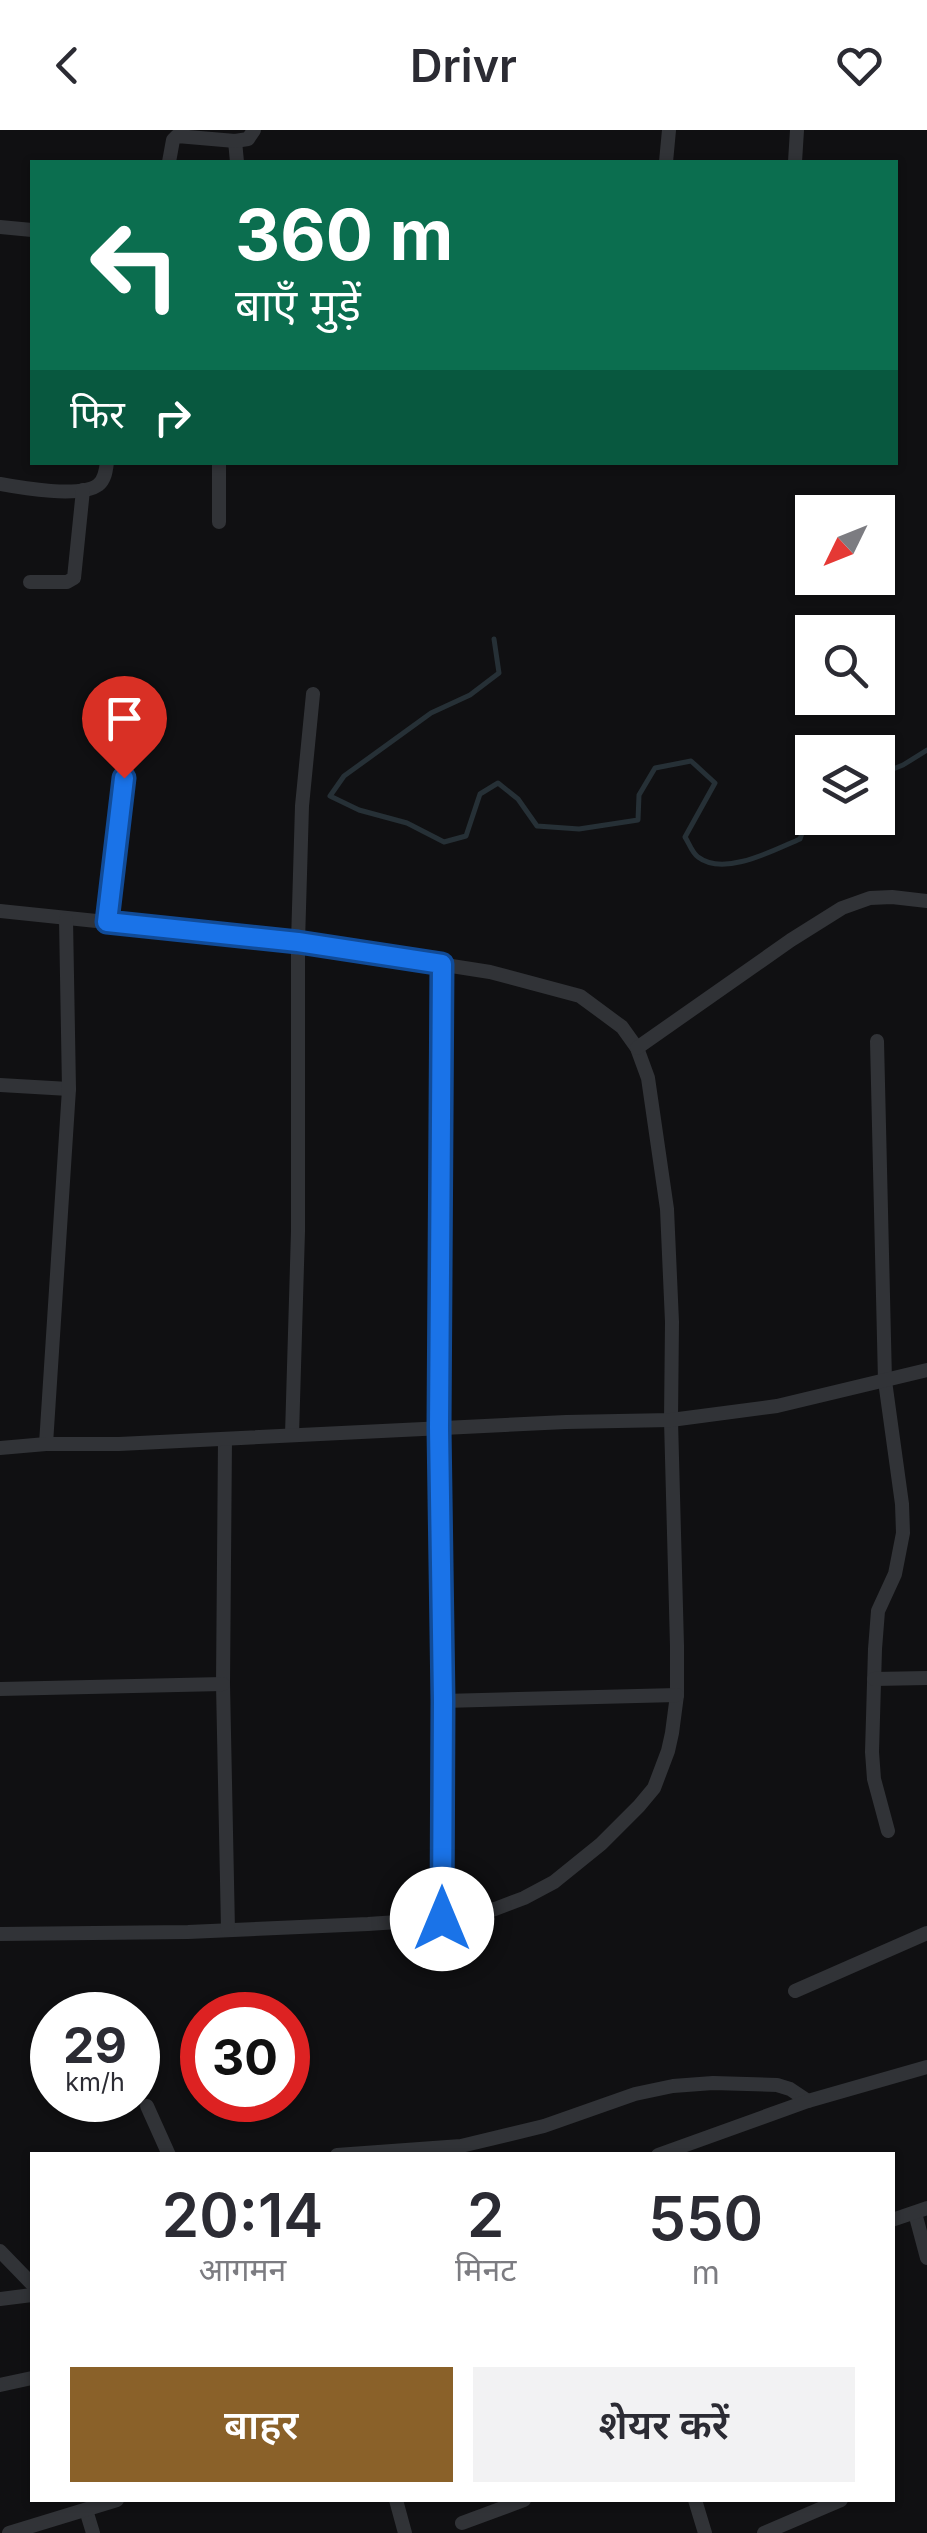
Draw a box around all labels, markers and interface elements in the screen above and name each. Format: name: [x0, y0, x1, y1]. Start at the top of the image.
icon: back: [40, 38, 95, 93]
text: Drivr: [410, 38, 517, 93]
icon: heart: [832, 38, 887, 93]
text: 360 m: [235, 192, 453, 277]
icon: left: [70, 200, 200, 330]
text: बाएँ मुड़ें: [235, 277, 361, 332]
icon: right: [145, 390, 200, 445]
text: फिर: [70, 391, 125, 437]
north arrow: [795, 495, 895, 595]
map controls: [795, 495, 895, 835]
button: search: [795, 615, 895, 715]
pin: [82, 676, 167, 779]
icon: arrive: [97, 691, 152, 746]
button: layers: [795, 735, 895, 835]
position arrow: [390, 1867, 494, 1971]
speed limit sign: 30: [180, 1992, 310, 2122]
text: 29: [63, 2015, 127, 2075]
text: km/h: [65, 2067, 125, 2097]
text: 20:14: [162, 2179, 323, 2251]
text: 2: [467, 2179, 504, 2251]
text: 550: [648, 2182, 763, 2254]
text: आगमन: [199, 2250, 286, 2289]
text: मिनट: [455, 2250, 516, 2289]
text: m: [692, 2253, 720, 2292]
button: बाहर: [70, 2367, 453, 2482]
button: शेयर करें: [473, 2367, 855, 2482]

